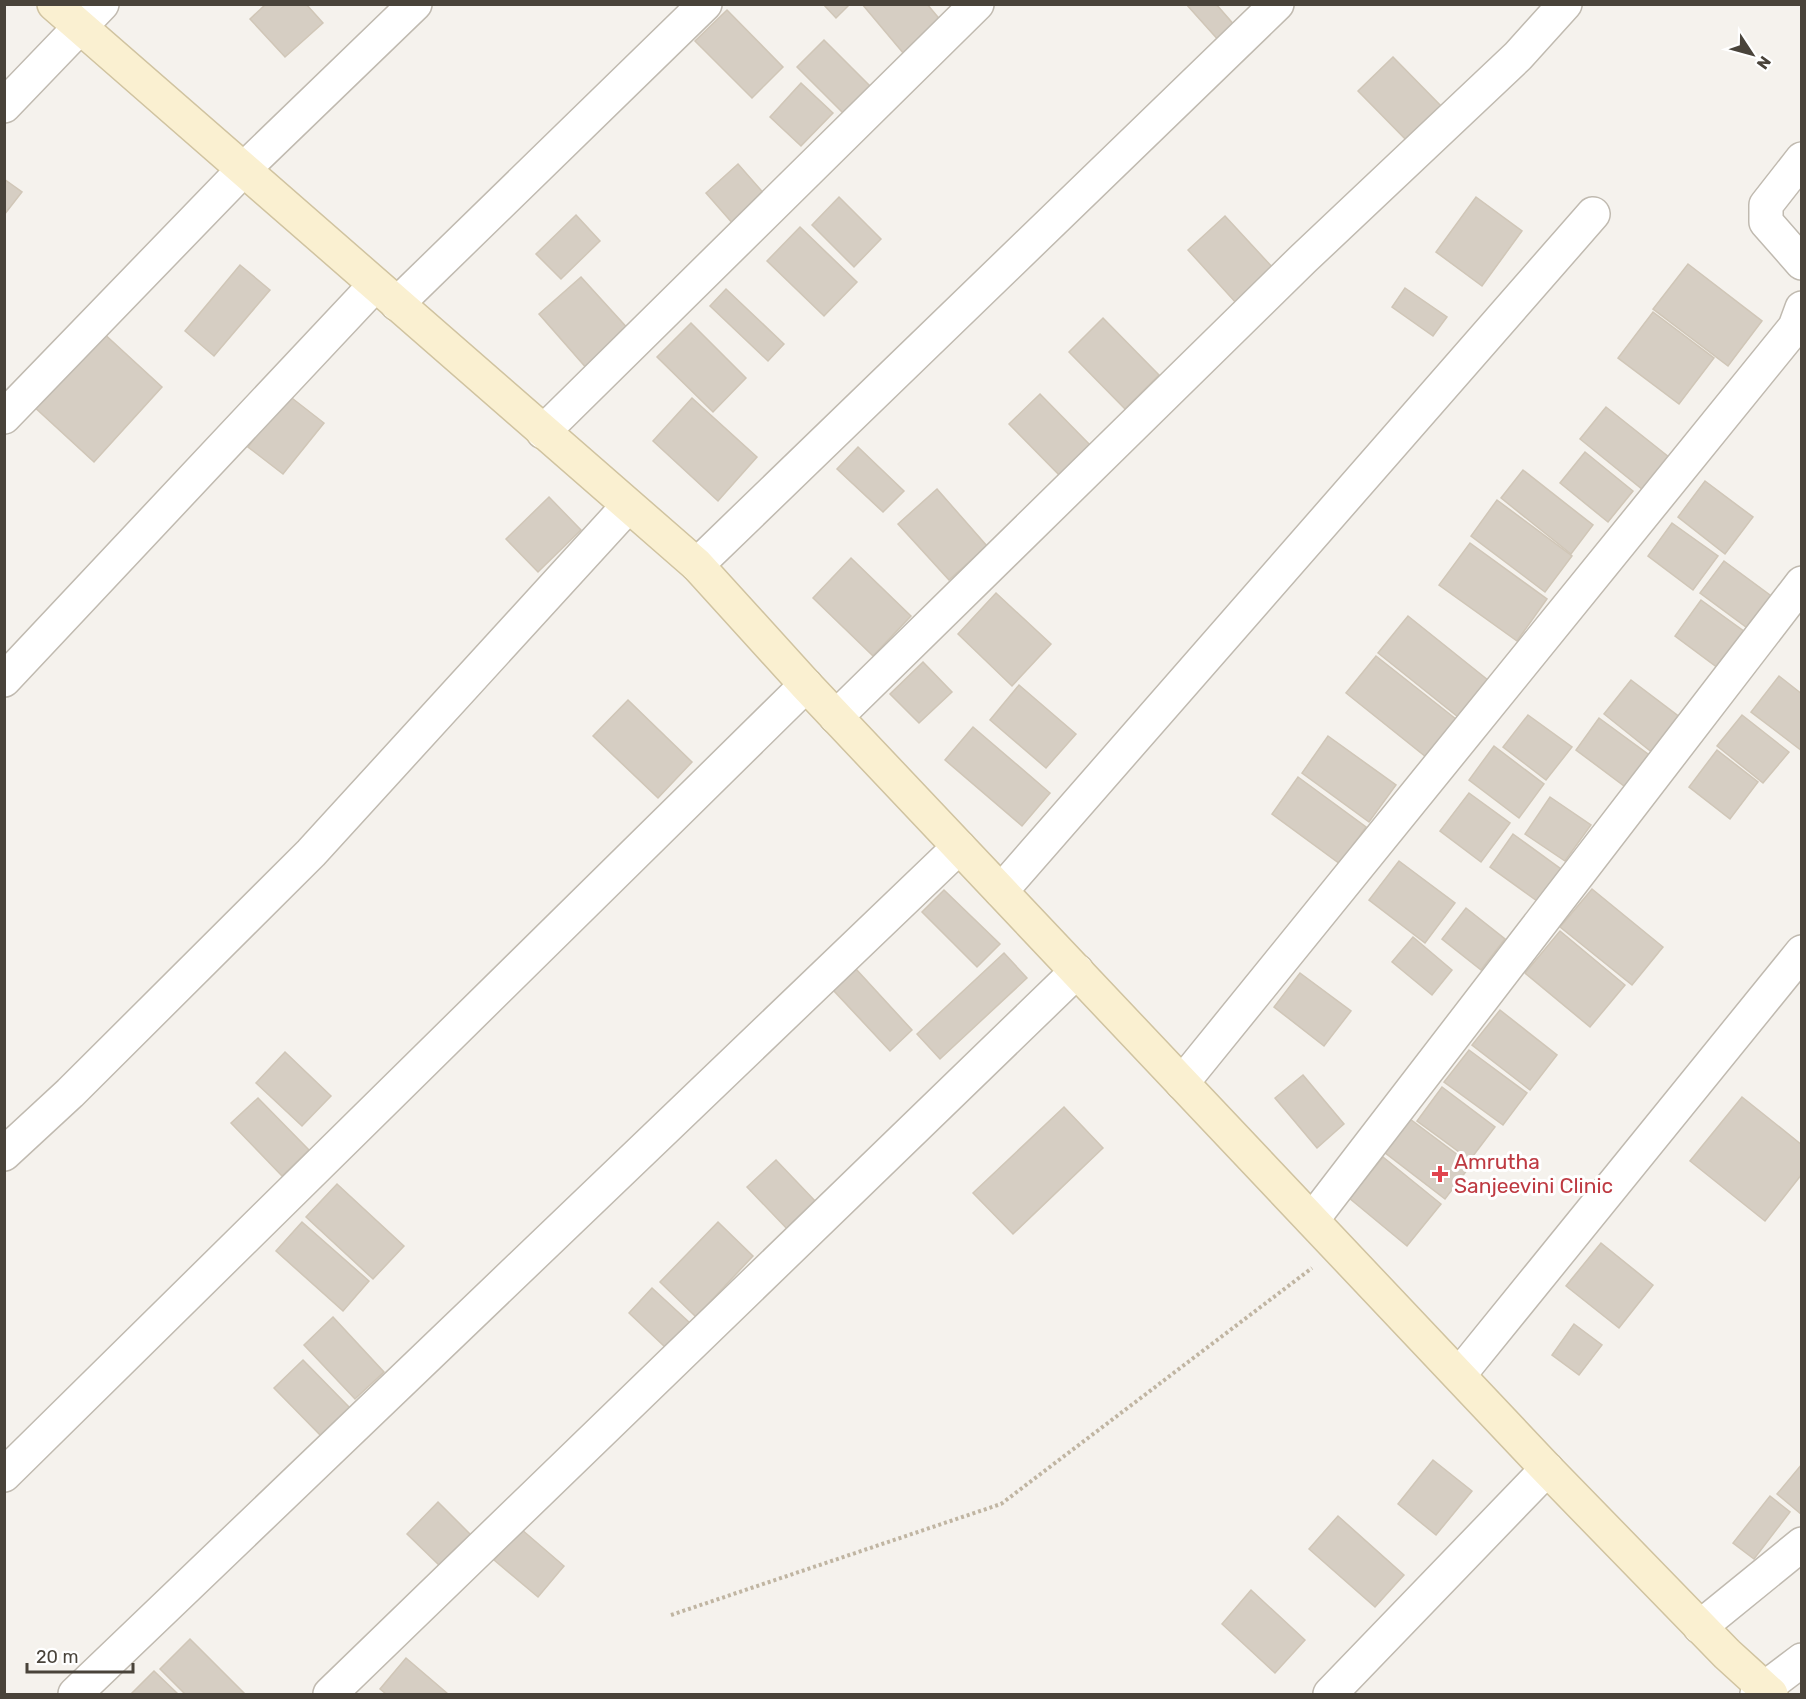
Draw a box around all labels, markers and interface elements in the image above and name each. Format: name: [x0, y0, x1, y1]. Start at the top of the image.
north arrow: [1722, 24, 1782, 84]
text: N: [1753, 52, 1775, 73]
place label: Amrutha Sanjeevini Clinic: [1454, 1149, 1613, 1198]
marker: Amrutha Sanjeevini Clinic: [1431, 1165, 1449, 1183]
scale bar: [27, 1636, 134, 1674]
text: 20 m: [36, 1646, 78, 1668]

